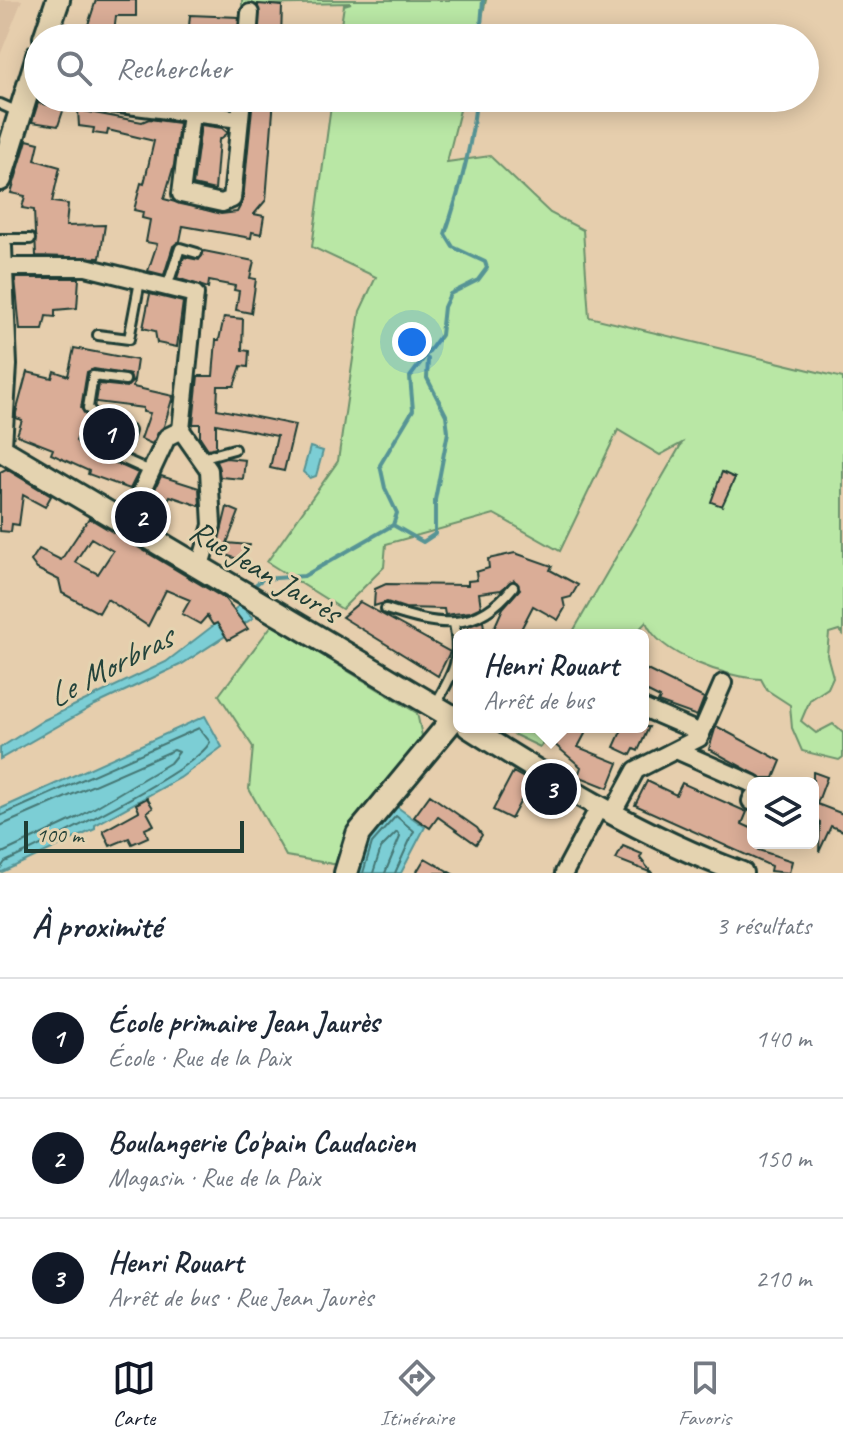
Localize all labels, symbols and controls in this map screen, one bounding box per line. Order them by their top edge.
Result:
search box [24,24,819,112]
icon: search [52,46,96,90]
text: Rechercher [116,49,231,87]
your location [392,322,432,362]
pin: 1 [83,404,135,464]
pin: 2 [115,487,167,547]
street label: Rue Jean Jaurès [182,510,352,634]
water label: Le Morbras [40,613,185,717]
popup [453,629,649,733]
text: Henri Rouart [484,646,618,684]
text: Arrêt de bus [484,684,593,717]
pin: 3 [525,759,577,819]
map controls [747,777,819,849]
button: layers [747,777,819,849]
scale bar [24,817,244,853]
text: 100 m [36,821,83,849]
text: À proximité [32,904,161,947]
text: 3 résultats [716,909,811,942]
text: École primaire Jean Jaurès [108,1003,379,1041]
text: 1 [52,1022,64,1055]
text: 140 m [755,1022,811,1055]
text: École · Rue de la Paix [108,1041,290,1074]
text: Boulangerie Co'pain Caudacien [108,1123,415,1161]
text: 2 [52,1142,64,1175]
text: 150 m [755,1142,811,1175]
text: Magasin · Rue de la Paix [108,1161,320,1194]
text: Henri Rouart [108,1243,243,1281]
text: 3 [52,1262,64,1295]
text: 210 m [755,1262,811,1295]
text: Arrêt de bus · Rue Jean Jaurès [108,1281,373,1314]
tab: Carte [112,1356,156,1432]
tab: Itinéraire [380,1356,454,1432]
tab: Favoris [678,1356,731,1432]

